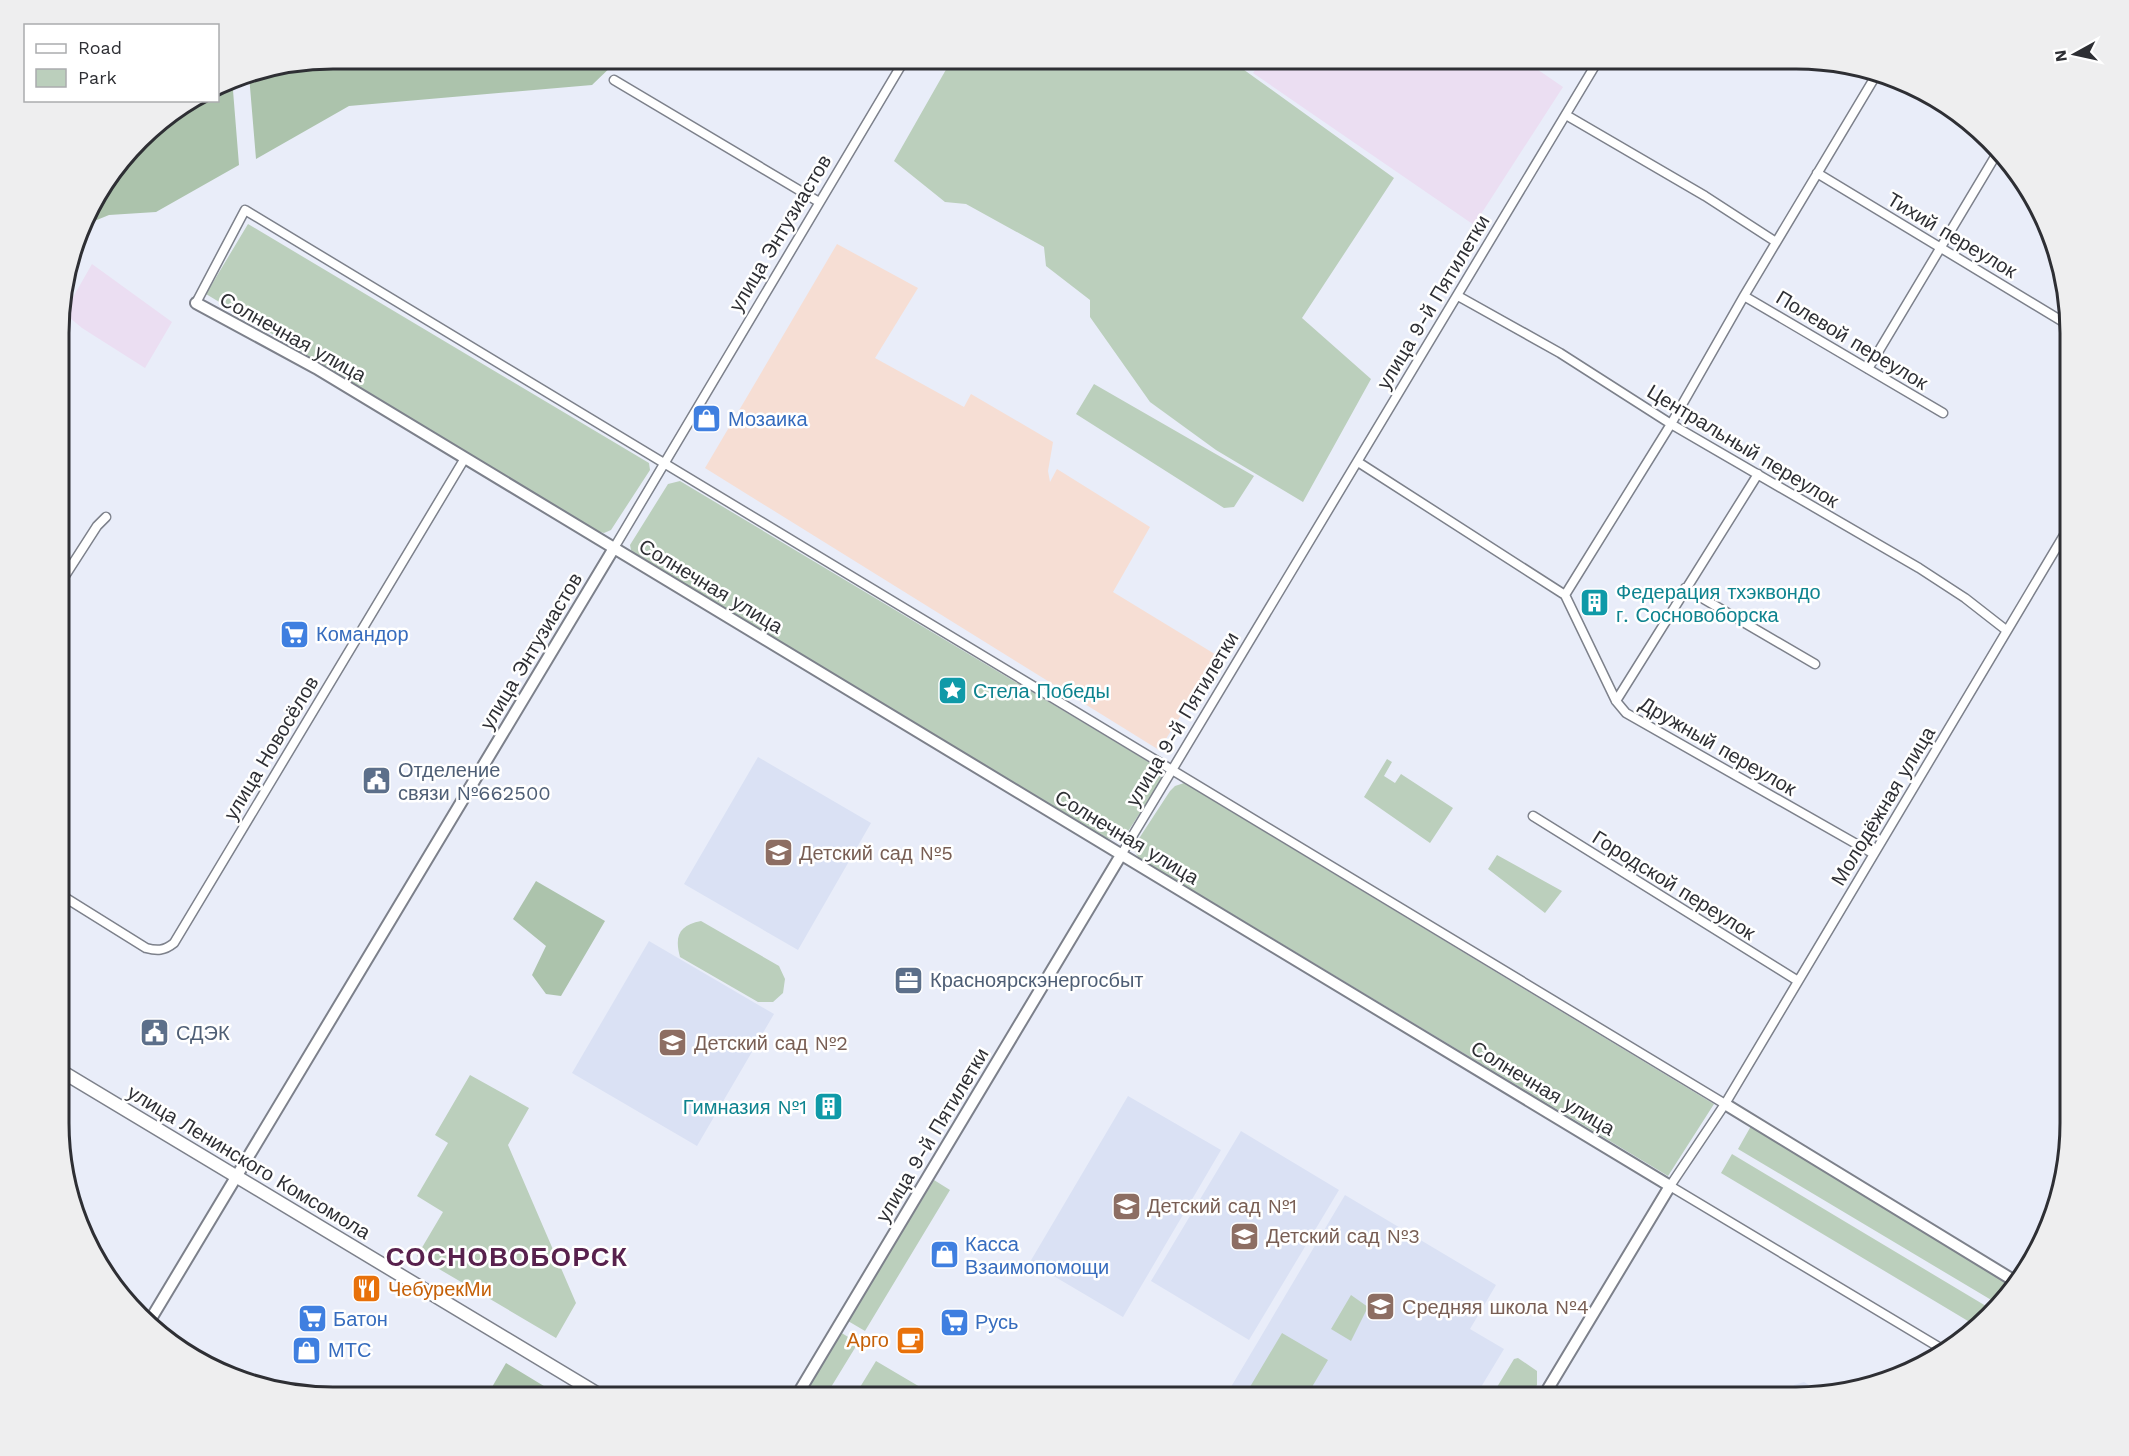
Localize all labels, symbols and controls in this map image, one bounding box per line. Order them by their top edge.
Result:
legend [24,24,219,102]
north arrow [2045,24,2105,84]
text: Road [78,37,122,58]
text: N [2050,49,2071,63]
text: Park [78,67,117,88]
street label: улица Энтузиастов [724,150,836,316]
street label: Тихий переулок [1883,187,2021,283]
street label: улица 9-й Пятилетки [1371,210,1495,394]
street label: Полевой переулок [1772,285,1932,395]
street label: Солнечная улица [216,287,371,388]
street label: Центральный переулок [1643,379,1843,513]
shop icon: Мозаика [691,403,723,435]
place label: Мозаика [728,407,808,431]
street label: Солнечная улица [635,534,788,639]
street label: улица Энтузиастов [475,568,587,734]
place label: Федерация тхэквондо г. Сосновоборска [1616,580,1821,627]
building icon: Федерация тхэквондо г. Сосновоборска [1579,587,1611,619]
supermarket icon: Командор [279,618,311,650]
place label: Командор [316,622,409,646]
street label: улица 9-й Пятилетки [1120,627,1244,811]
street label: улица Новосёлов [219,672,323,824]
place icon: Стела Победы [936,675,968,707]
place label: Стела Победы [973,679,1110,703]
street label: Дружный переулок [1635,691,1801,801]
street label: Молодёжная улица [1826,721,1940,890]
place label: Отделение связи №662500 [398,758,551,805]
public building icon: Отделение связи №662500 [361,765,393,797]
street label: Солнечная улица [1051,785,1204,890]
street label: Городской переулок [1588,825,1760,945]
school or university icon: Детский сад №5 [762,837,794,869]
place label: Детский сад №5 [799,841,953,865]
office icon: Красноярскэнергосбыт [893,964,925,996]
place label: Красноярскэнергосбыт [930,968,1143,992]
public building icon: СДЭК [139,1017,171,1049]
place label: СДЭК [176,1021,230,1045]
school or university icon: Детский сад №2 [657,1027,689,1059]
place label: Детский сад №2 [694,1031,848,1055]
street label: Солнечная улица [1467,1036,1620,1141]
street label: улица 9-й Пятилетки [870,1043,994,1227]
street label: улица Ленинского Комсомола [123,1080,376,1245]
building icon: Гимназия №1 [812,1091,844,1123]
place label: Гимназия №1 [683,1095,807,1119]
school or university icon: Детский сад №1 [1110,1190,1142,1222]
place label: Детский сад №1 [1147,1194,1297,1218]
school or university icon: Детский сад №3 [1229,1220,1261,1252]
place label: Детский сад №3 [1266,1224,1420,1248]
place label: Касса Взаимопомощи [965,1232,1109,1279]
shop icon: Касса Взаимопомощи [928,1239,960,1271]
district label: СОСНОВОБОРСК [386,1242,628,1272]
restaurant icon: ЧебурекМи [351,1273,383,1305]
place label: ЧебурекМи [388,1277,492,1301]
school or university icon: Средняя школа №4 [1365,1291,1397,1323]
place label: Средняя школа №4 [1402,1295,1589,1319]
supermarket icon: Батон [296,1303,328,1335]
supermarket icon: Русь [938,1306,970,1338]
place label: Батон [333,1307,388,1331]
place label: Русь [975,1310,1019,1334]
cafe icon: Арго [894,1324,926,1356]
place label: Арго [847,1328,889,1352]
shop icon: МТС [291,1334,323,1366]
place label: МТС [328,1338,371,1362]

